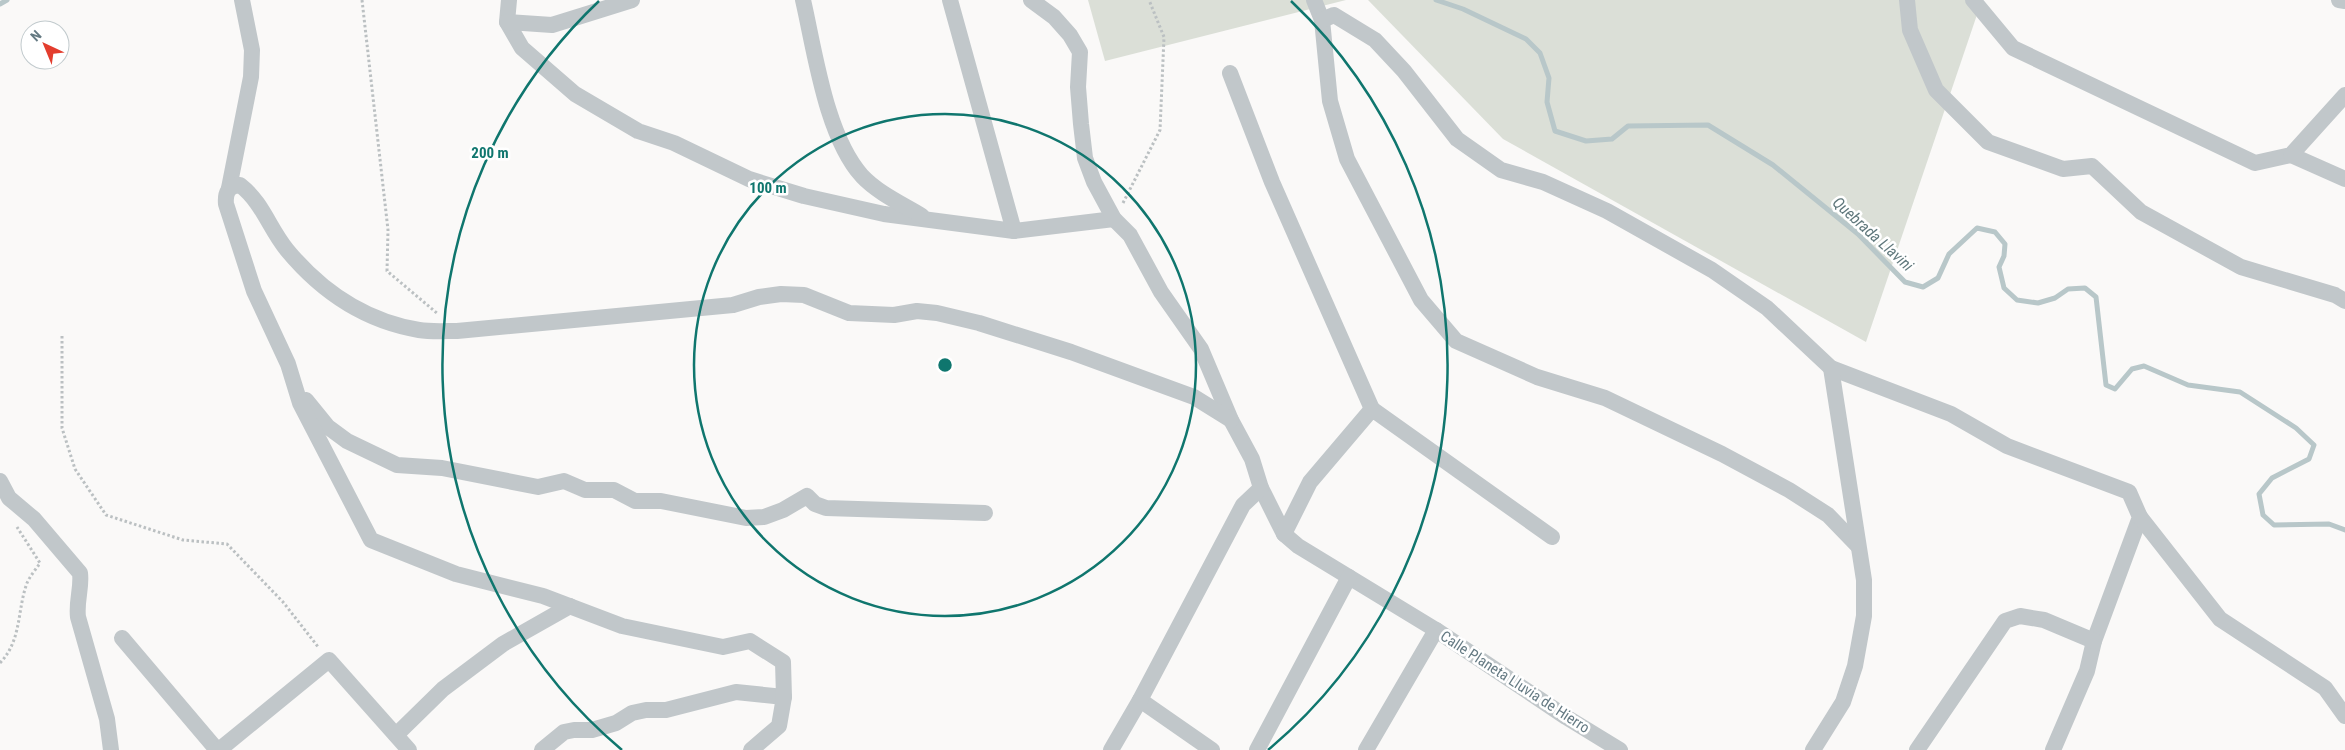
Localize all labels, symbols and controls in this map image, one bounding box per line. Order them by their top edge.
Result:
north arrow [20,20,70,70]
text: N [27,27,45,44]
text: 200 m [471,144,509,162]
text: 100 m [749,179,787,197]
water label: Quebrada Llavini [1829,193,1918,275]
centre of rings [936,356,954,374]
street label: Calle Planeta Lluvia de Hierro [1437,627,1593,737]

